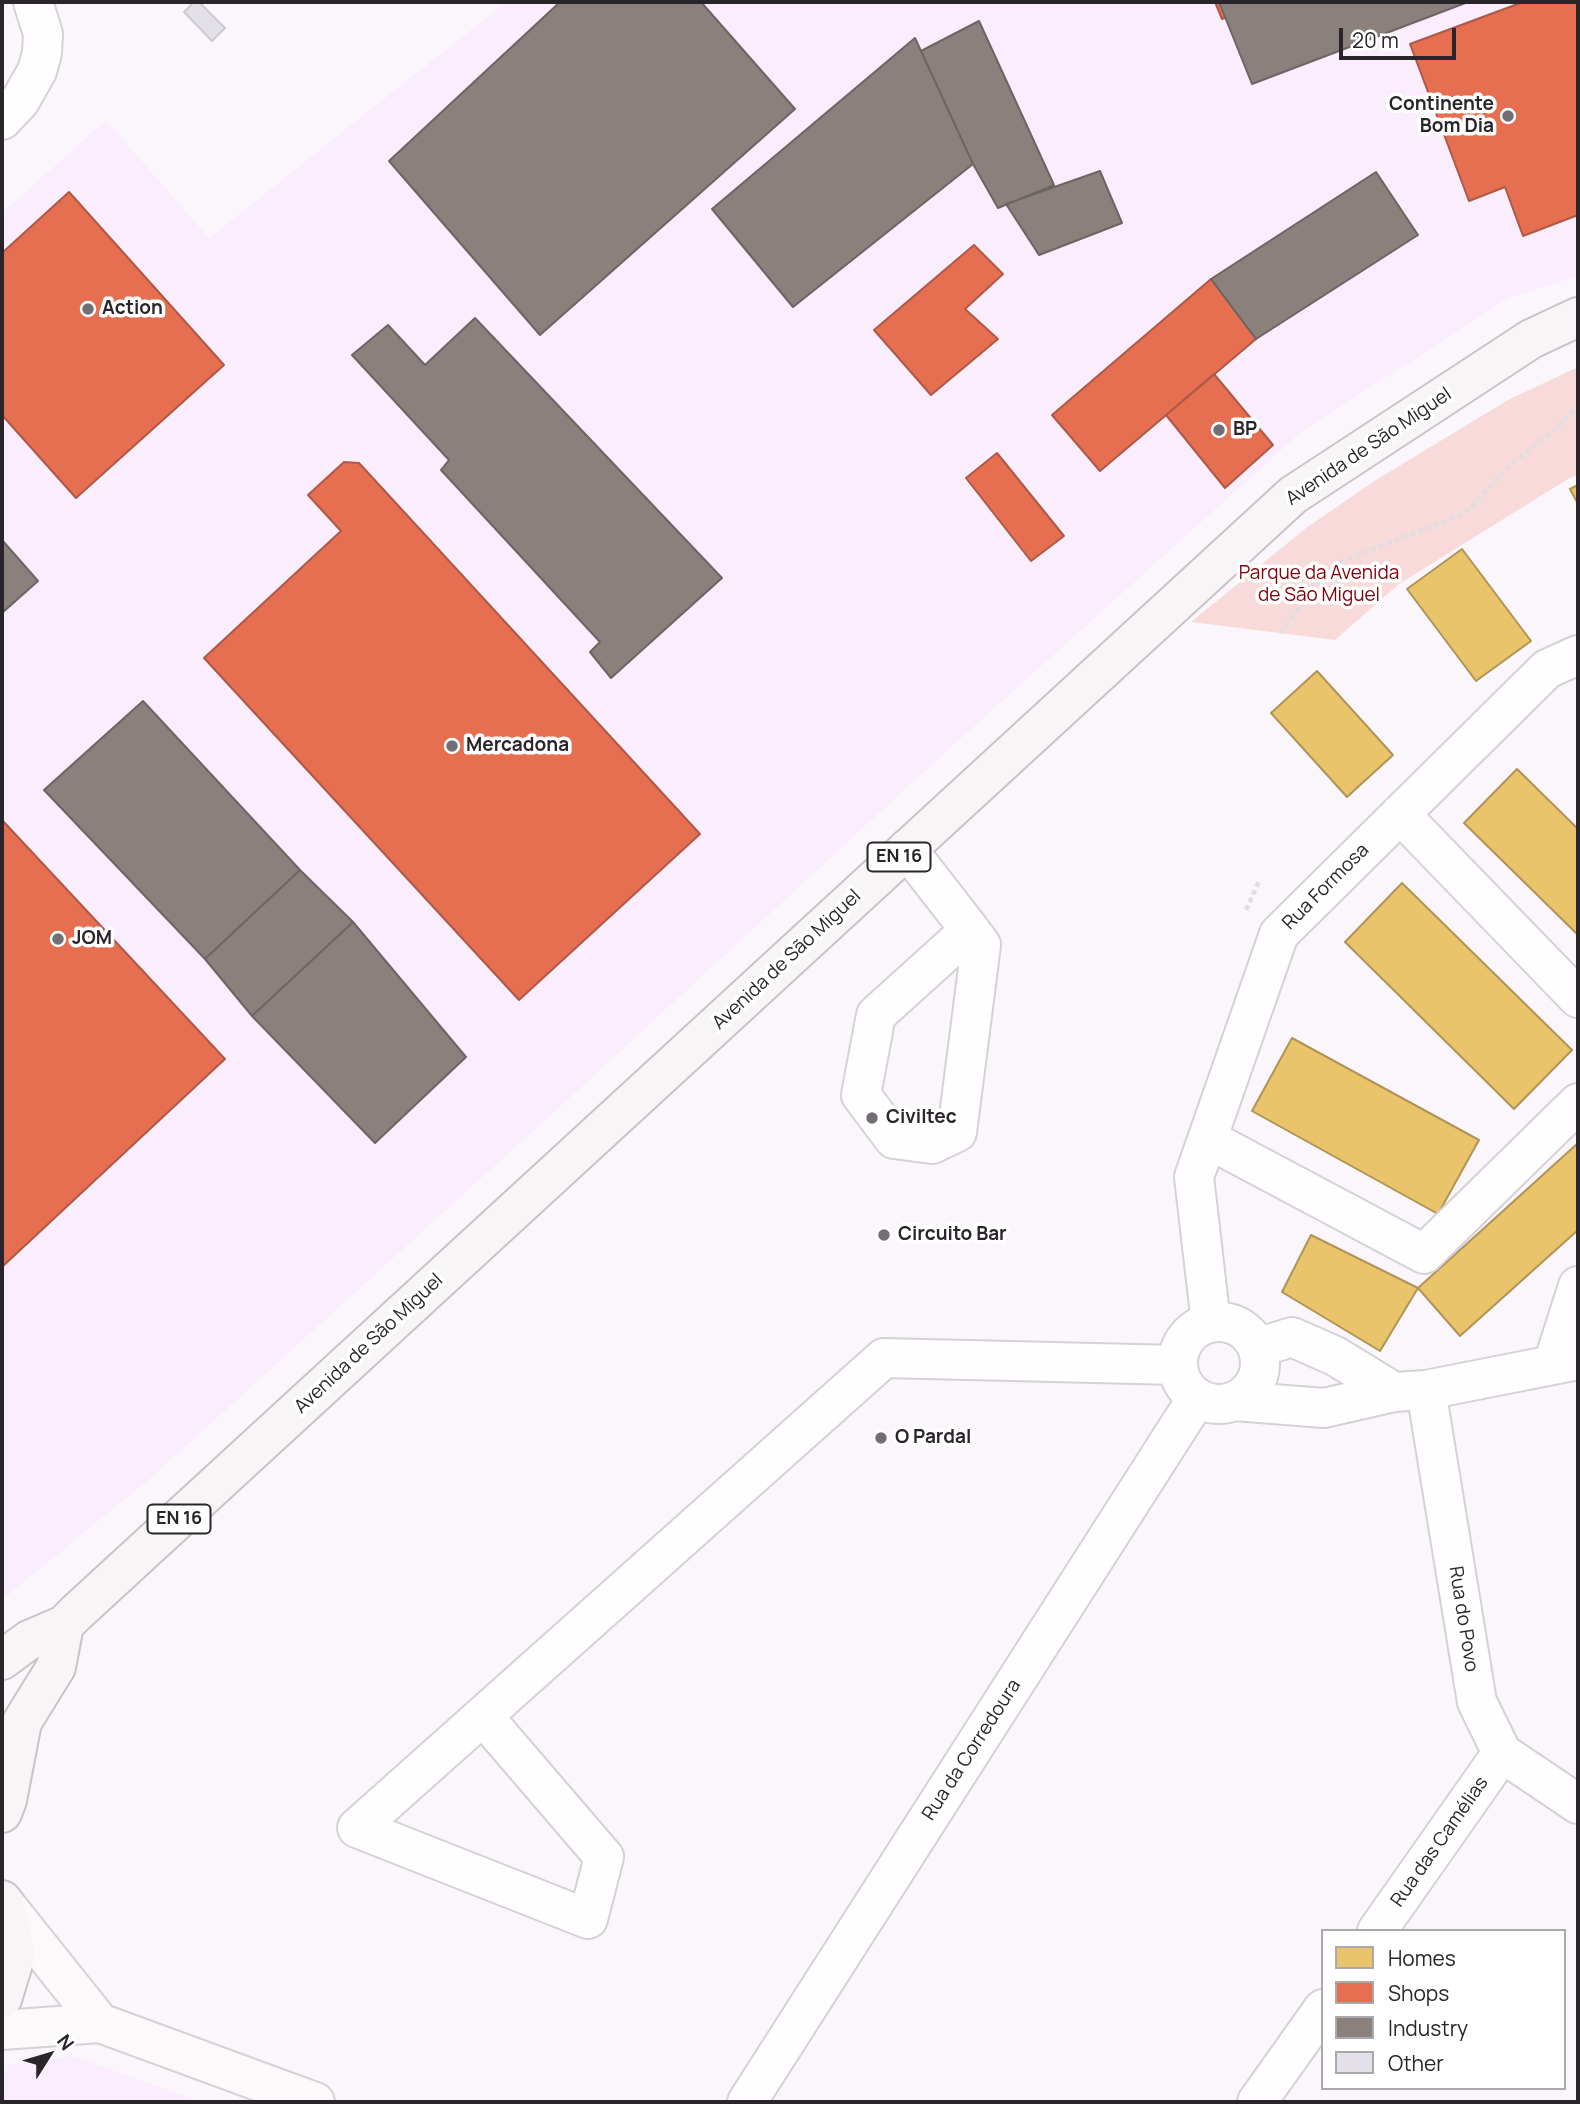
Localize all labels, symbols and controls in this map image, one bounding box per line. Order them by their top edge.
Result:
scale bar [1342,14,1459,58]
text: 20 m [1352,26,1399,54]
place label: Continente Bom Dia [1389,94,1494,138]
marker: Continente Bom Dia [1500,108,1516,124]
place label: Action [102,298,163,320]
marker: Action [80,301,96,317]
street label: Avenida de São Miguel [1282,383,1456,511]
place label: BP [1233,419,1257,441]
marker: BP [1211,422,1227,438]
park label: Parque da Avenida de São Miguel [1239,563,1399,607]
place label: Mercadona [466,735,569,757]
marker: Mercadona [444,738,460,754]
street label: Rua Formosa [1278,839,1374,935]
road number: EN 16 [867,842,930,872]
street label: Avenida de São Miguel [708,885,866,1035]
place label: JOM [72,928,112,950]
marker: JOM [50,931,66,947]
place label: Civiltec [886,1107,957,1129]
marker: Civiltec [864,1110,880,1126]
place label: Circuito Bar [898,1224,1007,1246]
marker: Circuito Bar [876,1227,892,1243]
street label: Avenida de São Miguel [290,1269,448,1419]
place label: O Pardal [895,1427,971,1449]
marker: O Pardal [873,1430,889,1446]
road number: EN 16 [148,1504,210,1534]
street label: Rua do Povo [1443,1565,1483,1673]
street label: Rua da Corredoura [918,1675,1026,1825]
street label: Rua das Camélias [1387,1772,1493,1912]
legend [1321,1929,1566,2090]
text: Homes [1388,1944,1456,1972]
text: Shops [1388,1979,1449,2007]
text: Industry [1388,2014,1468,2042]
north arrow [14,2020,84,2090]
text: N [51,2029,80,2056]
text: Other [1388,2049,1444,2077]

